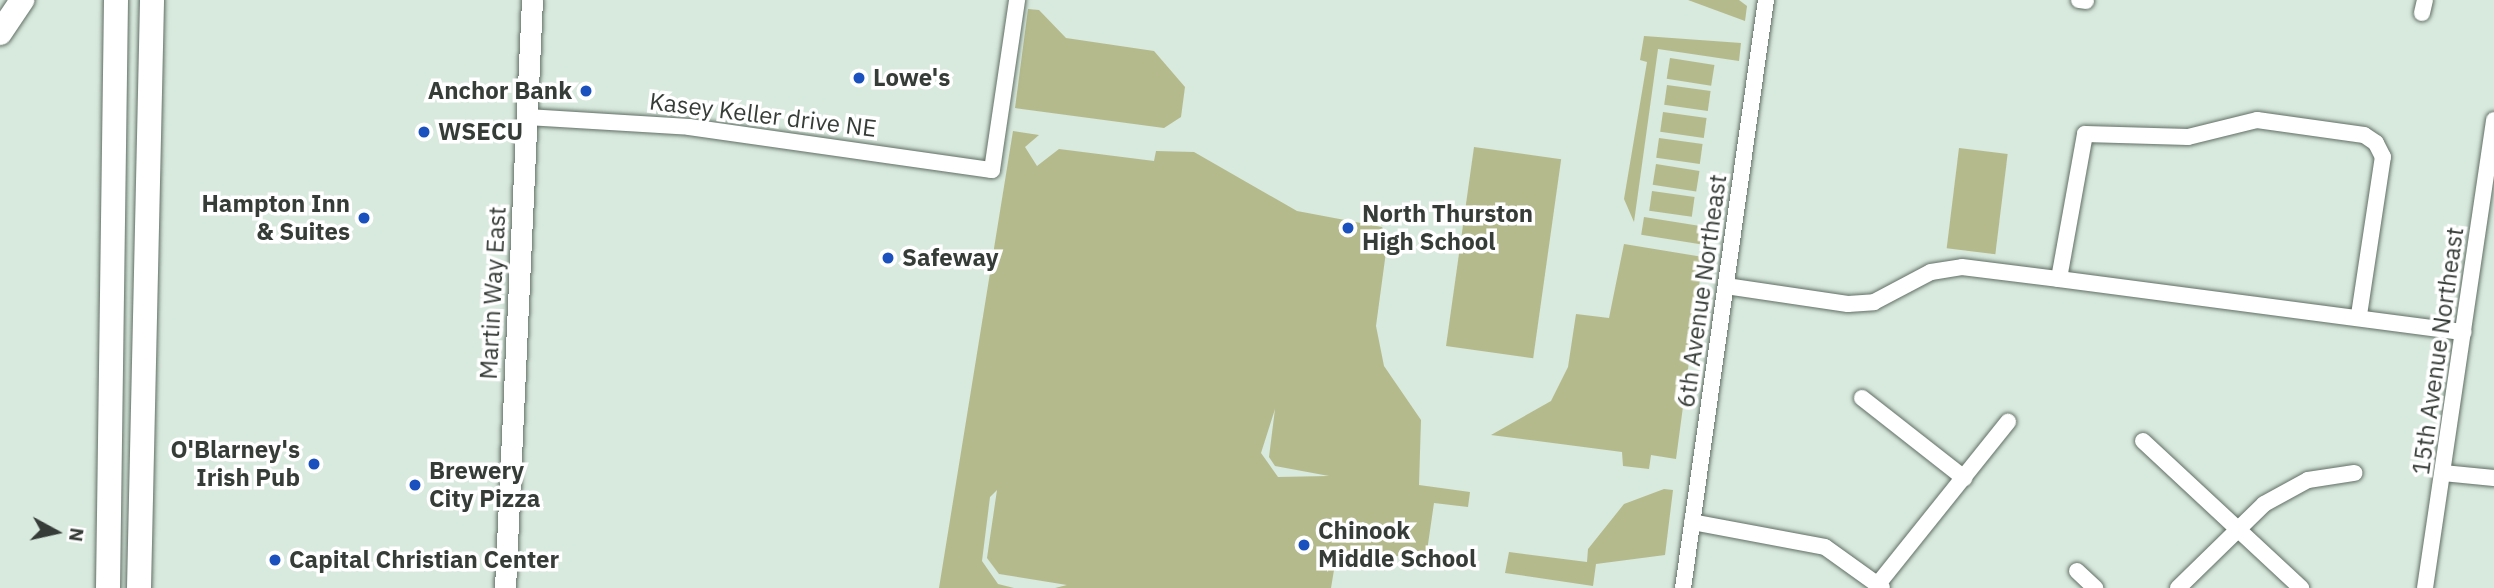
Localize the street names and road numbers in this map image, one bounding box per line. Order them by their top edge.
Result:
street label: Kasey Keller drive NE [648,87,878,143]
street label: 6th Avenue Northeast [1671,173,1733,409]
street label: Martin Way East [474,206,512,380]
street label: 15th Avenue Northeast [2406,225,2470,477]

